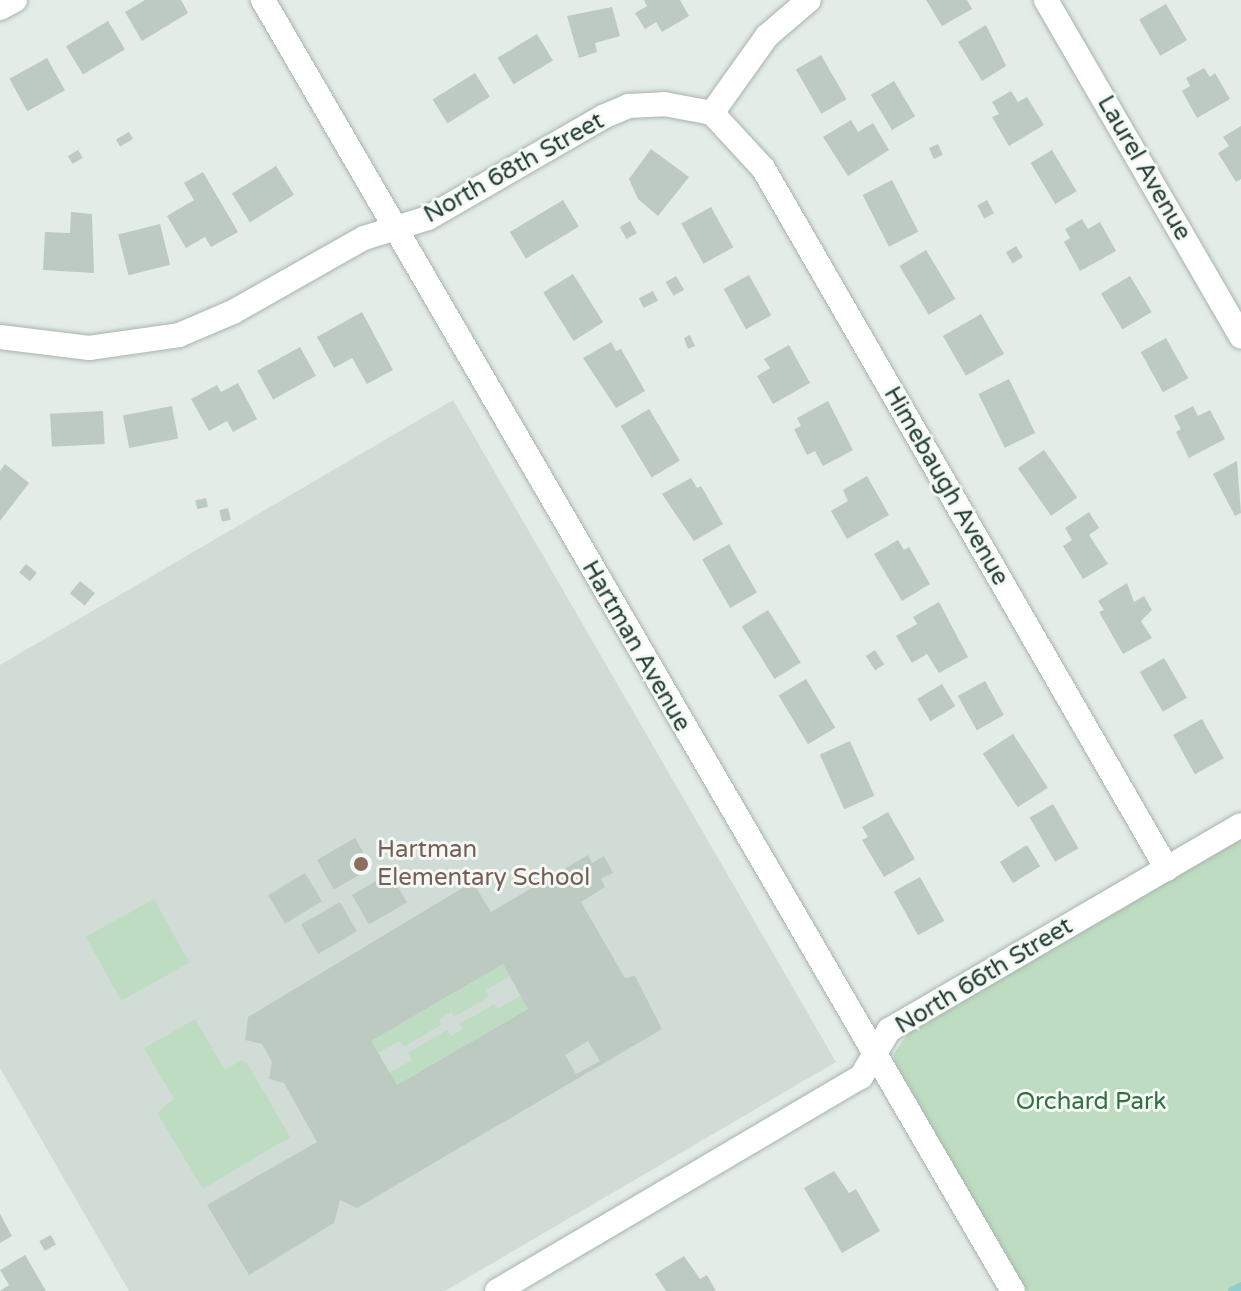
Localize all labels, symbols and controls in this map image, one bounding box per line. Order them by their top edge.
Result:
street label: Laurel Avenue [1091,90,1197,246]
street label: North 68th Street [419,107,609,229]
street label: Himebaugh Avenue [877,382,1015,590]
street label: Hartman Avenue [575,556,697,736]
place label: Hartman Elementary School [377,836,590,892]
marker: Hartman Elementary School [352,855,370,873]
street label: North 66th Street [890,912,1078,1040]
park label: Orchard Park [1016,1088,1166,1116]

